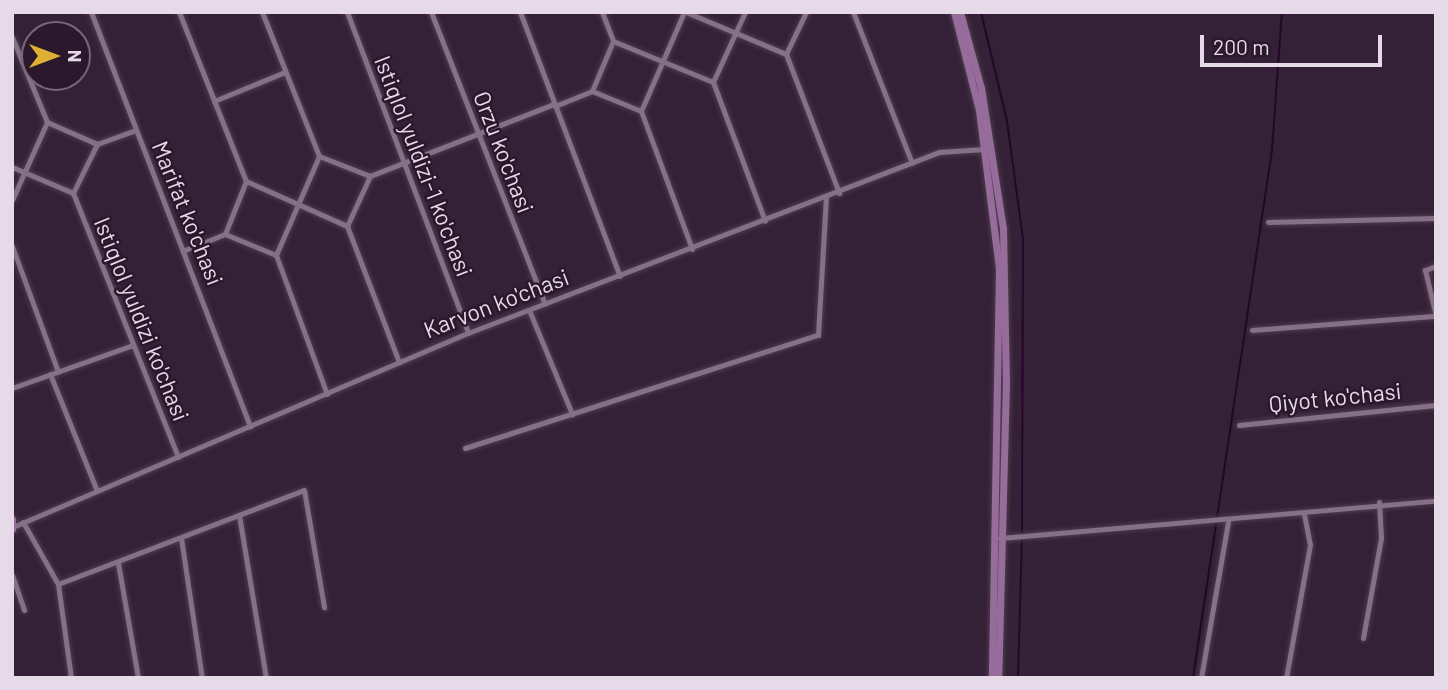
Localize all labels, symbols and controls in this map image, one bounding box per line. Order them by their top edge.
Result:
north arrow [21,21,91,91]
scale bar [1203,21,1385,65]
text: 200 m [1213,34,1270,59]
text: N [64,50,87,62]
street label: Istiqlol yuldizi-1 ko'chasi [369,52,479,280]
street label: Orzu ko'chasi [468,87,540,217]
street label: Marifat ko'chasi [147,137,229,289]
street label: Istiqlol yuldizi ko'chasi [89,213,195,425]
street label: Karvon ko'chasi [420,263,572,343]
street label: Qiyot ko'chasi [1267,376,1403,418]

